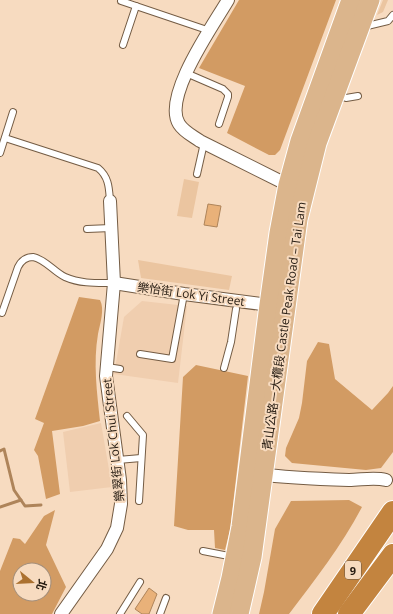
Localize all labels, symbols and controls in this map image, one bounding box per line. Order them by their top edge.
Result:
street label: 青山公路－大欖段 Castle Peak Road – Tai Lam [258,201,310,451]
street label: 樂怡街 Lok Yi Street [136,278,246,310]
street label: 樂翠街 Lok Chui Street [98,377,128,503]
road number: 9 [345,561,361,579]
north arrow [12,562,52,602]
text: 北 [33,578,51,593]

